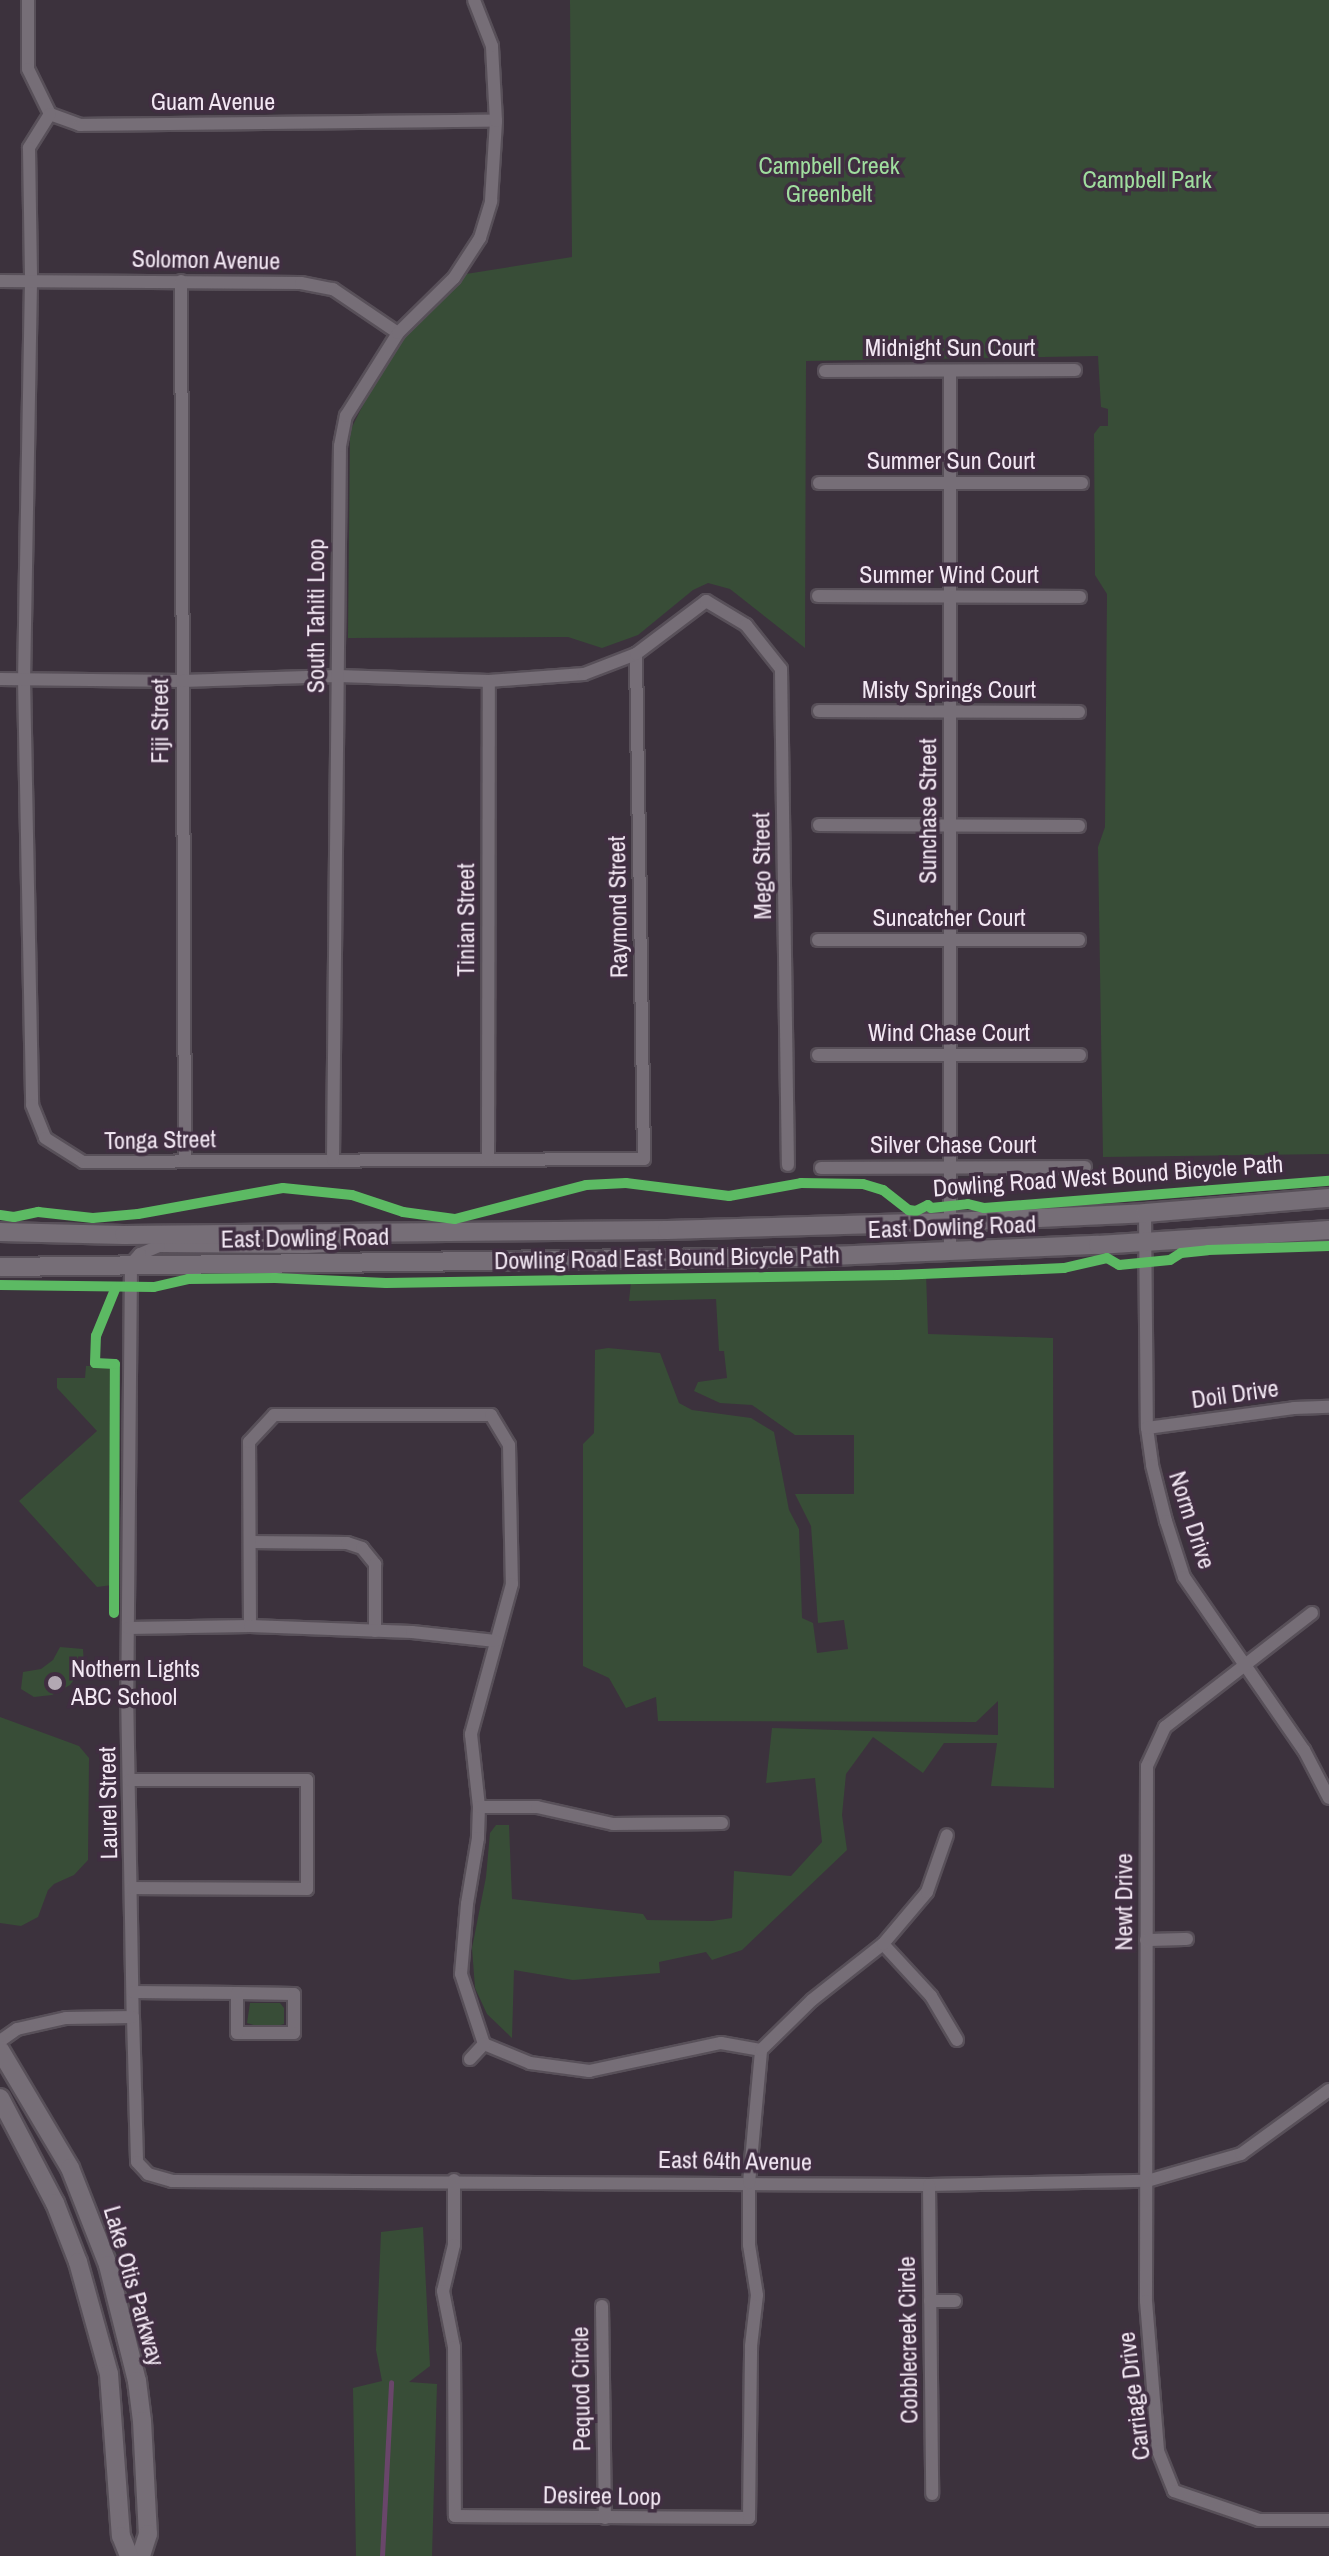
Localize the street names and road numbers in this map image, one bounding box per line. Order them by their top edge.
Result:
street label: Guam Avenue [150,88,276,116]
street label: Solomon Avenue [131,244,281,276]
street label: Midnight Sun Court [865,334,1035,362]
street label: Summer Sun Court [867,447,1035,475]
street label: South Tahiti Loop [302,539,330,693]
street label: Summer Wind Court [859,561,1039,589]
street label: Misty Springs Court [862,676,1036,704]
street label: Fiji Street [146,678,174,764]
street label: Sunchase Street [914,738,942,884]
street label: Mego Street [747,812,777,920]
street label: Raymond Street [602,836,634,978]
street label: Tinian Street [452,863,480,977]
street label: Suncatcher Court [872,904,1026,932]
street label: Wind Chase Court [868,1019,1030,1047]
street label: Tonga Street [104,1125,216,1155]
street label: Silver Chase Court [870,1131,1036,1159]
street label: Dowling Road West Bound Bicycle Path [932,1149,1284,1203]
street label: East Dowling Road [867,1210,1037,1244]
street label: East Dowling Road [221,1222,389,1254]
street label: Dowling Road East Bound Bicycle Path [494,1241,840,1275]
street label: Doil Drive [1190,1374,1280,1414]
street label: Norm Drive [1163,1468,1221,1572]
street label: Laurel Street [93,1746,123,1860]
street label: Newt Drive [1110,1853,1138,1951]
street label: East 64th Avenue [657,2145,813,2177]
street label: Lake Otis Parkway [97,2203,171,2369]
street label: Cobblecreek Circle [892,2256,924,2424]
street label: Pequod Circle [566,2326,596,2452]
street label: Carriage Drive [1112,2330,1156,2462]
street label: Desiree Loop [543,2481,661,2511]

